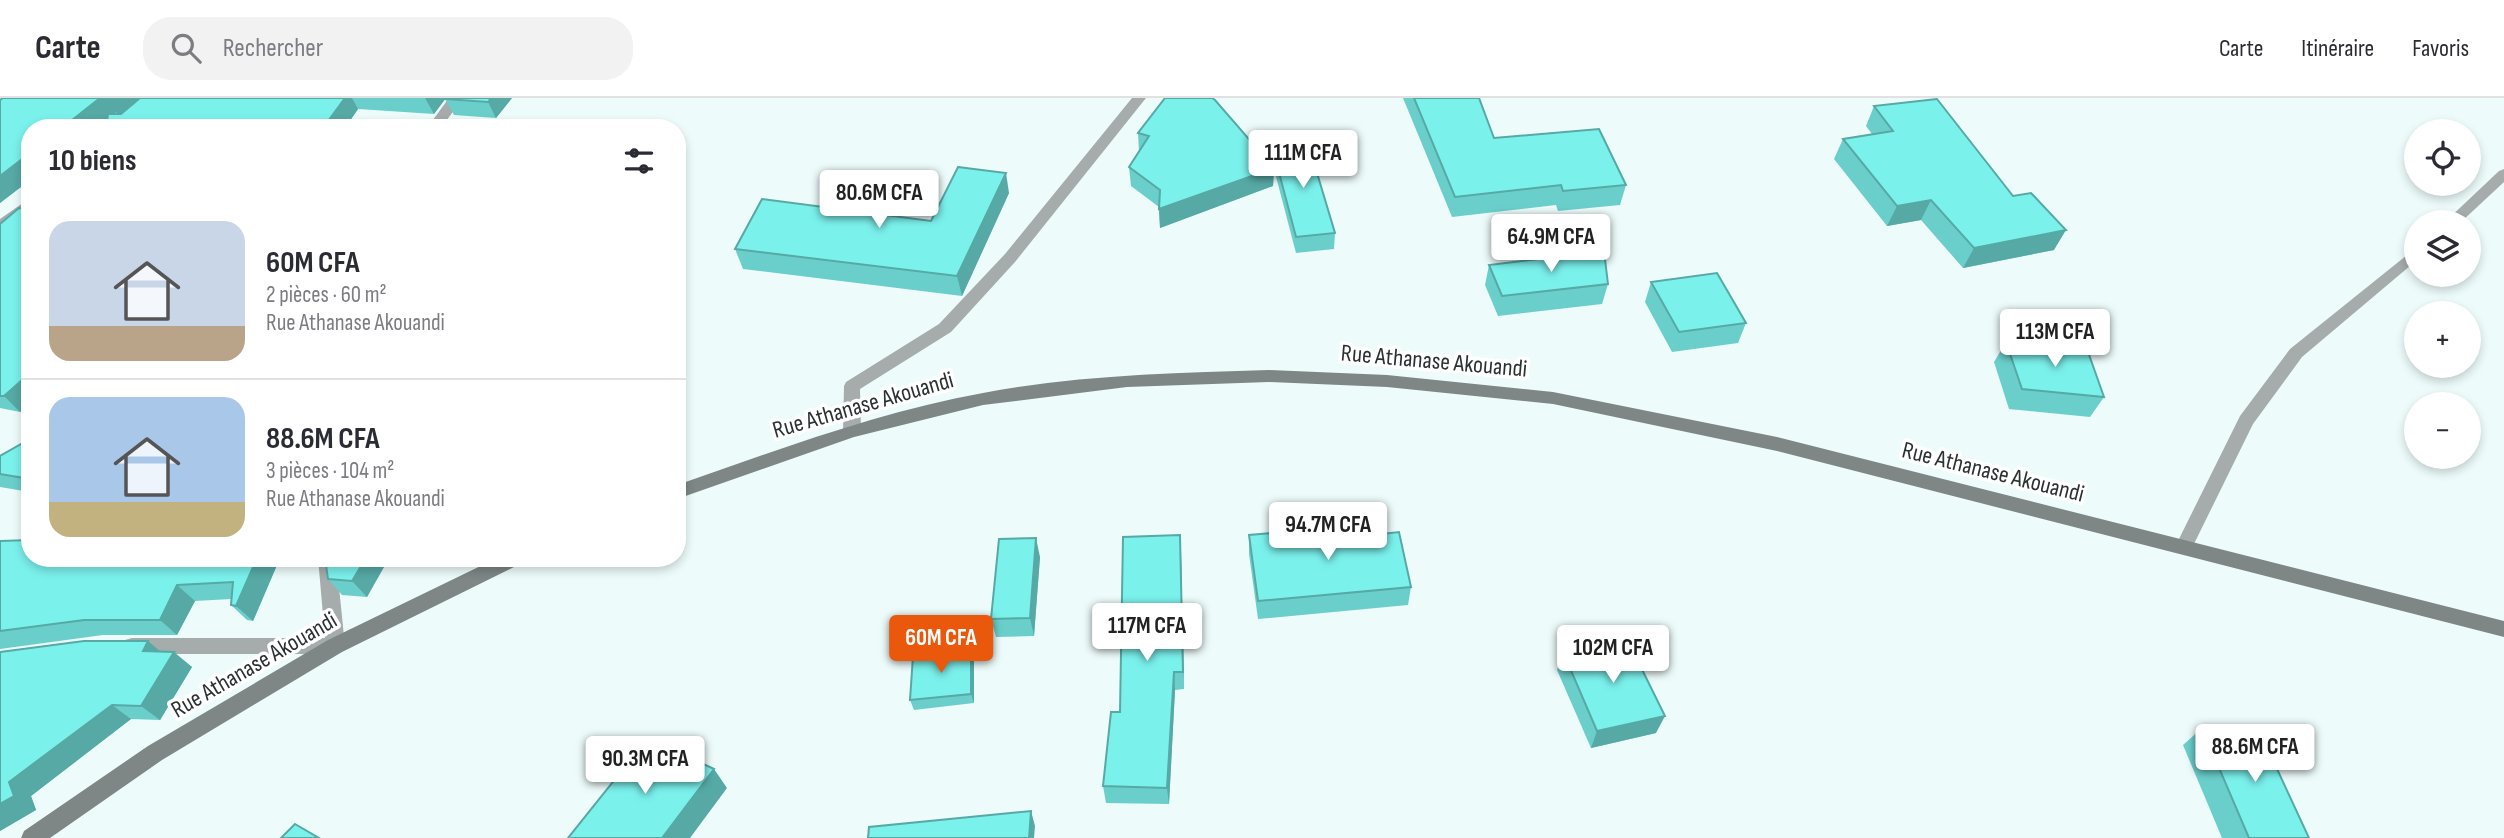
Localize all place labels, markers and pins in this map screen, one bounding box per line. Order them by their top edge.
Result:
pin: 111M CFA [1231,130,1375,190]
pin: 80.6M CFA [799,170,959,230]
pin: 64.9M CFA [1471,214,1631,274]
pin: 113M CFA [1983,310,2127,369]
pin: 94.7M CFA [1248,503,1408,562]
pin: 117M CFA [1075,603,1219,663]
pin: 60M CFA [876,616,1006,675]
pin: 102M CFA [1541,626,1685,685]
pin: 88.6M CFA [2175,724,2335,784]
pin: 90.3M CFA [565,736,725,796]

